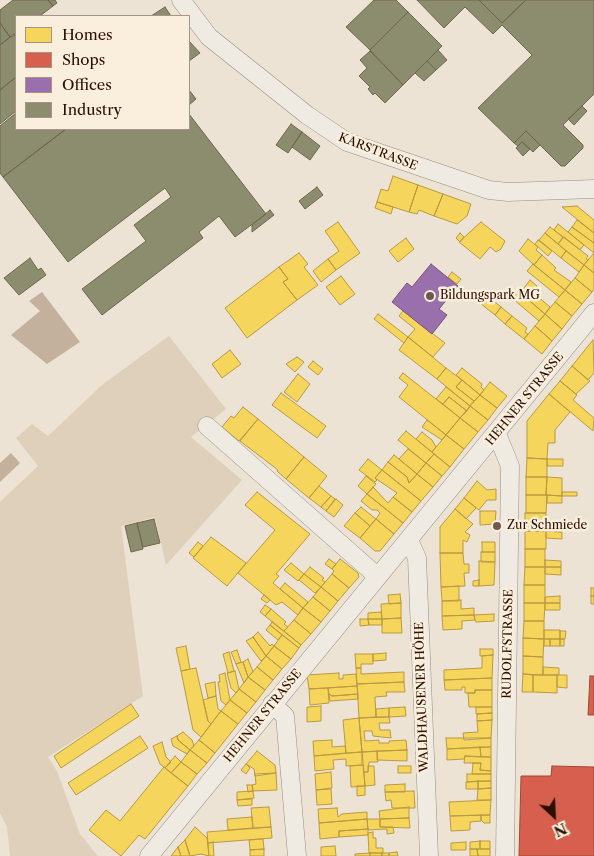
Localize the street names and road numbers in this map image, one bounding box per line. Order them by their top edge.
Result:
street label: KARSTRASSE [336,130,420,174]
street label: HEHNER STRASSE [483,350,567,448]
street label: RUDOLFSTRASSE [500,589,516,699]
street label: WALDHAUSENER HÖHE [412,621,432,773]
street label: HEHNER STRASSE [221,667,305,765]

